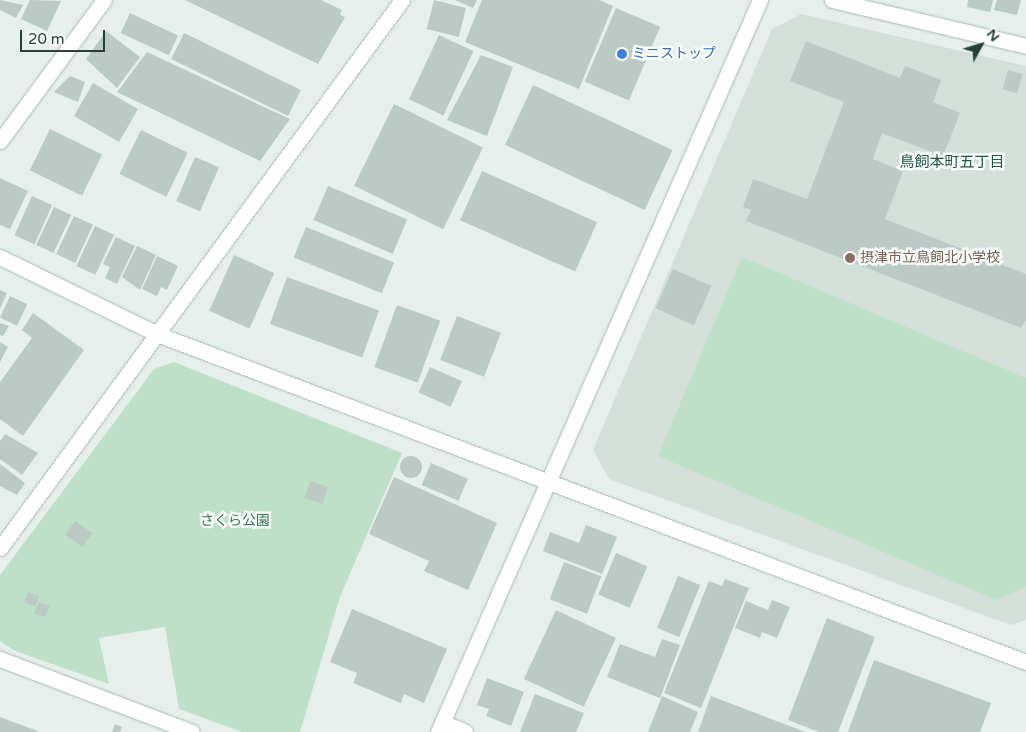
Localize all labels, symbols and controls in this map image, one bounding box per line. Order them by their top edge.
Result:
scale bar [22,20,108,52]
north arrow [956,20,1006,70]
text: N [983,26,1003,45]
text: 20 m [28,30,65,48]
place label: ミニストップ [632,46,716,62]
marker: ミニストップ [616,48,628,60]
district label: 鳥飼本町五丁目 [900,154,1004,172]
place label: 摂津市立鳥飼北小学校 [860,250,1000,266]
marker: 摂津市立鳥飼北小学校 [844,252,856,264]
park label: さくら公園 [200,513,270,529]

